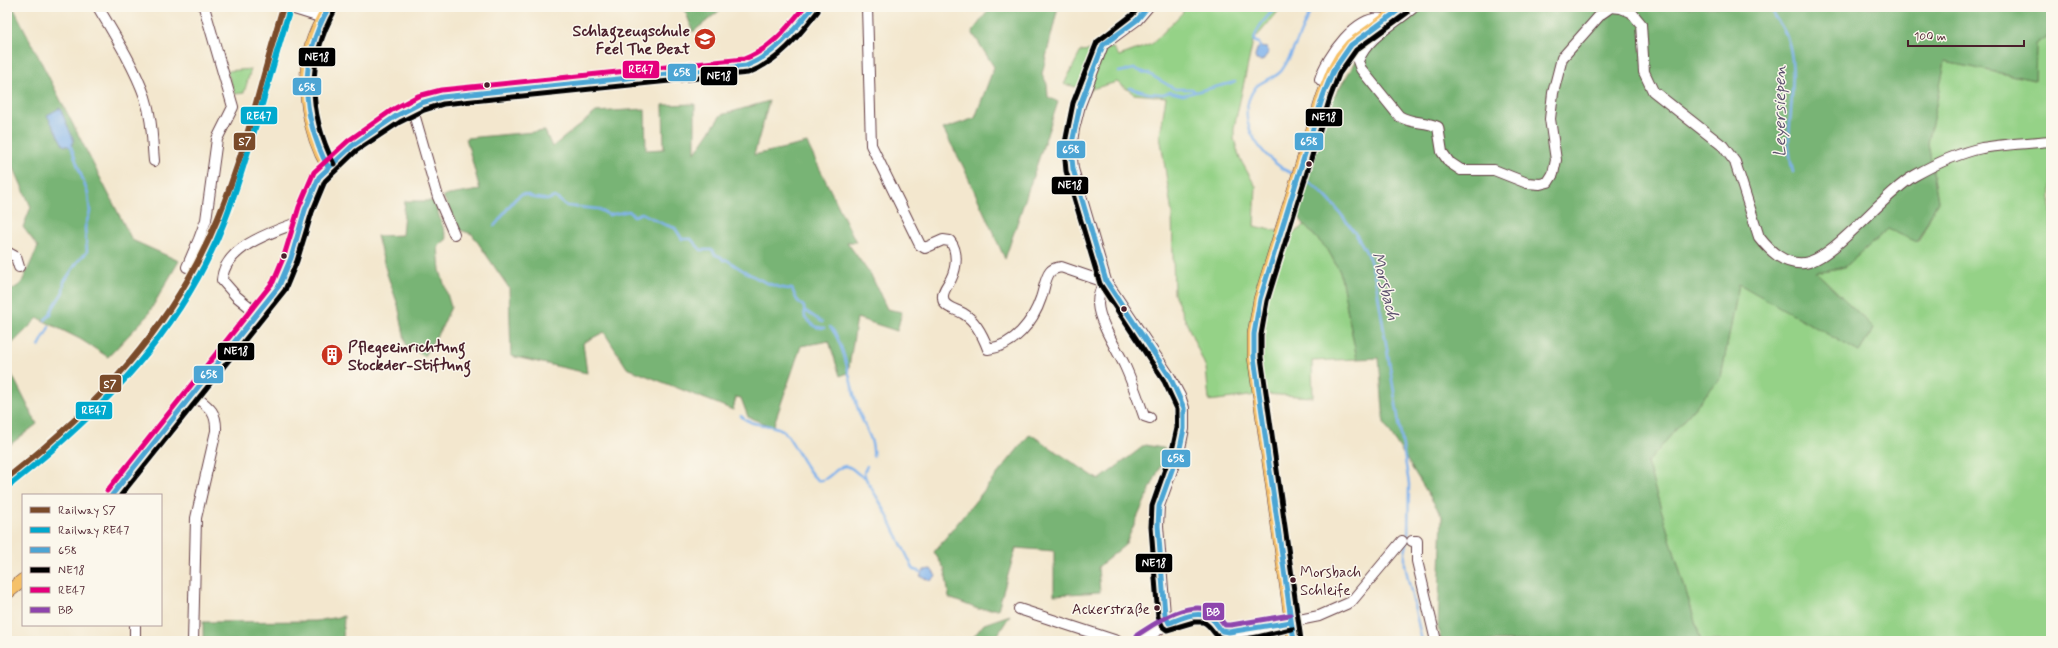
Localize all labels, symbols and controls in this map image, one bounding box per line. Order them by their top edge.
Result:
place label: Schlagzeugschule Feel The Beat [573,21,690,60]
scale bar [1908,22,2024,48]
school or university icon: Schlagzeugschule Feel The Beat [692,26,718,52]
text: 100 m [1914,29,1946,45]
line badge: NE18 [298,47,336,67]
text: NE18 [305,51,329,65]
line badge: RE47 [622,60,660,79]
text: RE47 [629,63,654,77]
line badge: 658 [667,63,697,82]
water label: Leyersiepen [1769,64,1791,157]
text: 658 [673,66,691,80]
line badge: NE18 [700,66,738,86]
text: NE18 [707,70,731,84]
line badge: 658 [292,77,322,96]
unlabelled marker [482,80,492,90]
text: 658 [298,81,316,95]
line badge: RE47 [240,106,278,125]
line badge: NE18 [1305,108,1343,127]
text: RE47 [247,110,272,124]
text: NE18 [1312,111,1336,125]
line badge: S7 [233,132,256,151]
line badge: 658 [1294,132,1324,151]
text: S7 [239,135,252,149]
text: 658 [1300,135,1318,149]
line badge: 658 [1056,140,1086,159]
text: 658 [1062,143,1080,157]
unlabelled marker [1304,159,1314,169]
line badge: NE18 [1051,176,1089,195]
text: NE18 [1058,179,1082,193]
water label: Morsbach [1366,250,1404,323]
unlabelled marker [279,251,289,261]
unlabelled marker [1119,304,1129,314]
place label: Pflegeeinrichtung Stockder-Stiftung [348,337,471,378]
line badge: NE18 [217,342,255,361]
building icon: Pflegeeinrichtung Stockder-Stiftung [319,342,345,368]
text: NE18 [224,345,248,359]
line badge: 658 [193,365,224,384]
text: 658 [200,368,218,382]
line badge: S7 [99,374,122,393]
text: S7 [104,378,117,392]
line badge: RE47 [75,401,113,420]
text: RE47 [82,404,107,418]
line badge: 658 [1161,449,1191,468]
text: 658 [1167,452,1185,466]
legend [22,494,162,626]
text: Railway S7 [58,503,116,519]
text: Railway RE47 [58,523,129,539]
text: 658 [58,543,77,559]
line badge: NE18 [1135,553,1173,573]
text: NE18 [1142,557,1166,571]
text: NE18 [58,563,85,579]
place label: Morsbach Schleife [1300,563,1361,601]
marker: Morsbach Schleife [1288,575,1298,585]
text: RE47 [58,583,85,599]
place label: Ackerstraße [1072,600,1150,620]
line badge: BB [1202,602,1225,621]
text: BB [58,603,74,619]
marker: Ackerstraße [1152,603,1162,613]
text: BB [1206,606,1220,620]

